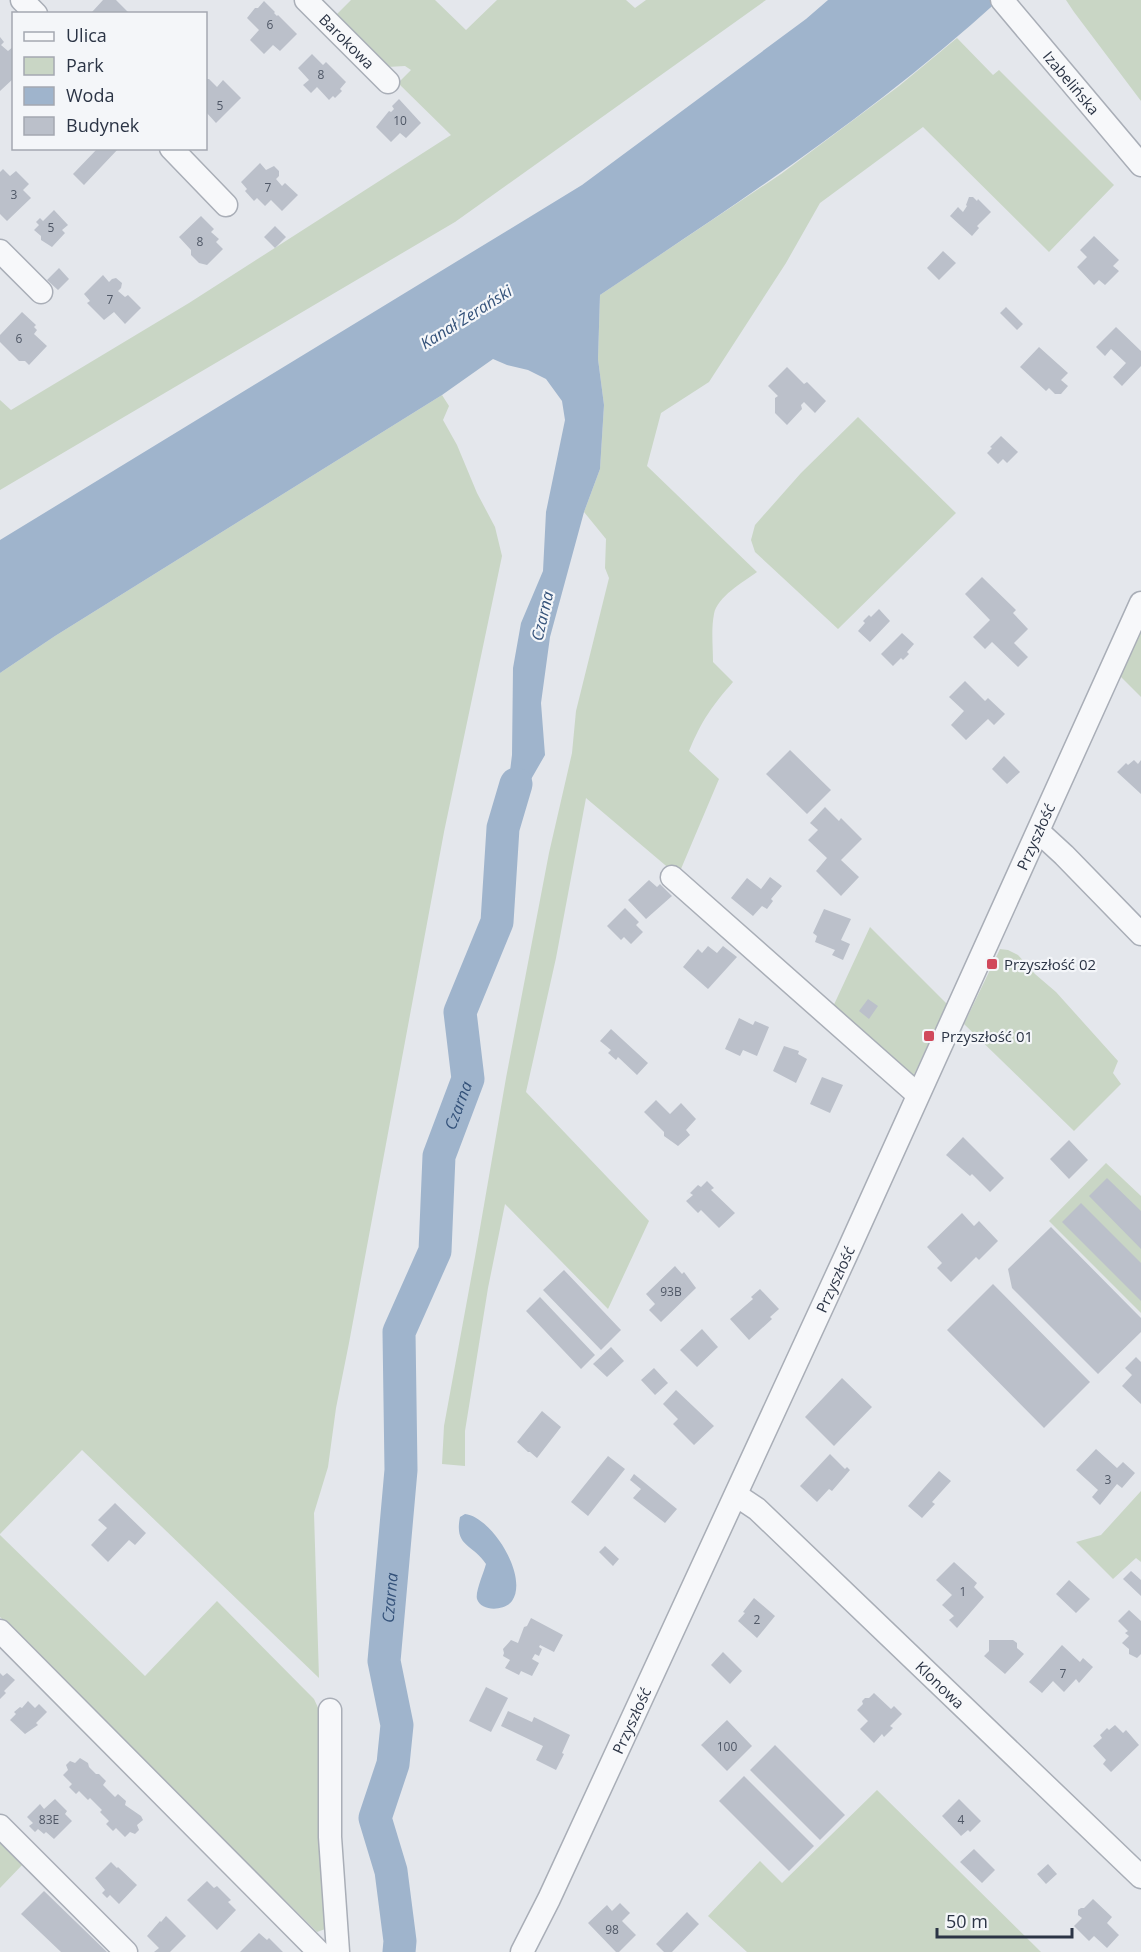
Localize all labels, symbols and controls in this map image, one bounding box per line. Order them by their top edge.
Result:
street label: Barokowa [315,9,379,73]
legend [12,12,207,150]
house number: 6 [267,16,274,33]
text: Ulica [66,23,107,47]
street label: Izabelińska [1039,47,1104,119]
text: Park [66,53,104,77]
house number: 8 [318,66,325,83]
text: Woda [66,83,114,107]
house number: 5 [217,97,224,114]
house number: 10 [393,112,407,129]
text: Budynek [66,113,140,137]
house number: 7 [265,179,272,196]
house number: 3 [11,186,18,203]
house number: 5 [48,219,55,236]
house number: 8 [197,233,204,250]
water label: Kanał Żerański [416,280,517,354]
house number: 7 [107,291,114,308]
house number: 6 [16,330,23,347]
water label: Czarna [526,589,558,643]
street label: Przyszłość [1012,800,1059,873]
place label: Przyszłość 02 [1004,954,1096,974]
marker: Przyszłość 02 [985,957,999,971]
place label: Przyszłość 01 [941,1026,1033,1046]
marker: Przyszłość 01 [922,1029,936,1043]
water label: Czarna [439,1078,477,1133]
street label: Przyszłość [811,1243,859,1316]
house number: 93B [660,1283,682,1300]
house number: 3 [1105,1471,1112,1488]
water label: Czarna [376,1572,403,1624]
house number: 1 [960,1583,966,1600]
house number: 2 [754,1611,761,1628]
street label: Klonowa [912,1657,969,1713]
house number: 7 [1060,1665,1067,1682]
street label: Przyszłość [607,1684,655,1757]
house number: 100 [717,1738,737,1755]
house number: 83E [39,1811,59,1828]
house number: 4 [958,1811,965,1828]
scale bar [937,1901,1072,1939]
text: 50 m [946,1909,988,1933]
house number: 98 [605,1921,619,1938]

